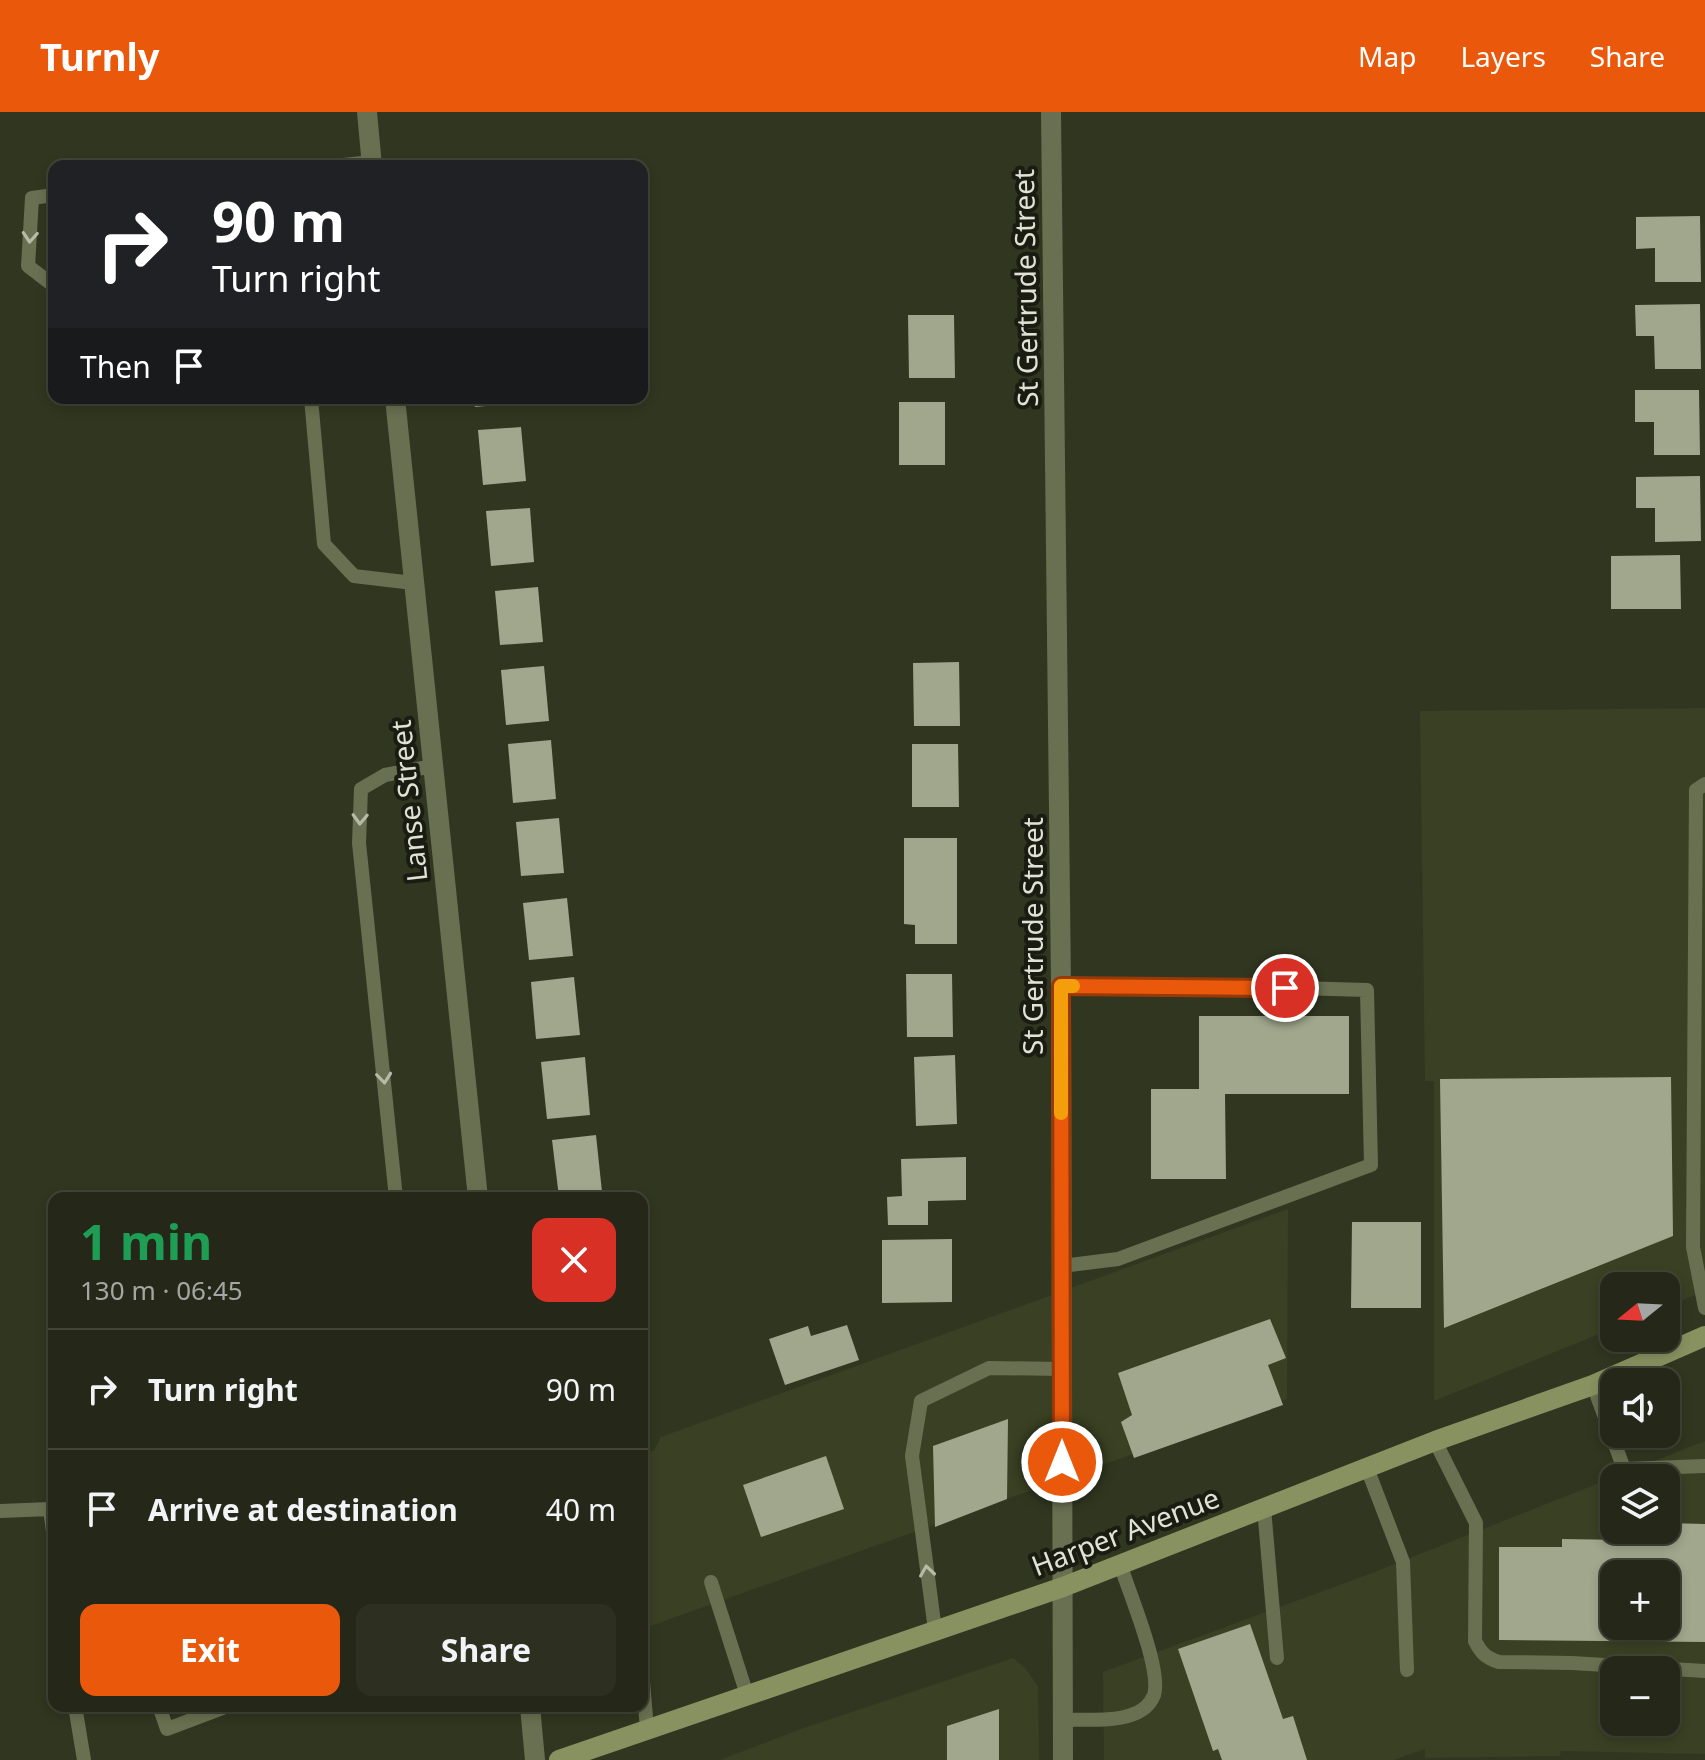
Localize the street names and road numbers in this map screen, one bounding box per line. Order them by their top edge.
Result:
street label: St Gertrude Street [1004,169,1046,407]
street label: Lanse Street [381,718,435,884]
street label: St Gertrude Street [1013,817,1051,1055]
street label: Harper Avenue [1026,1478,1224,1584]

